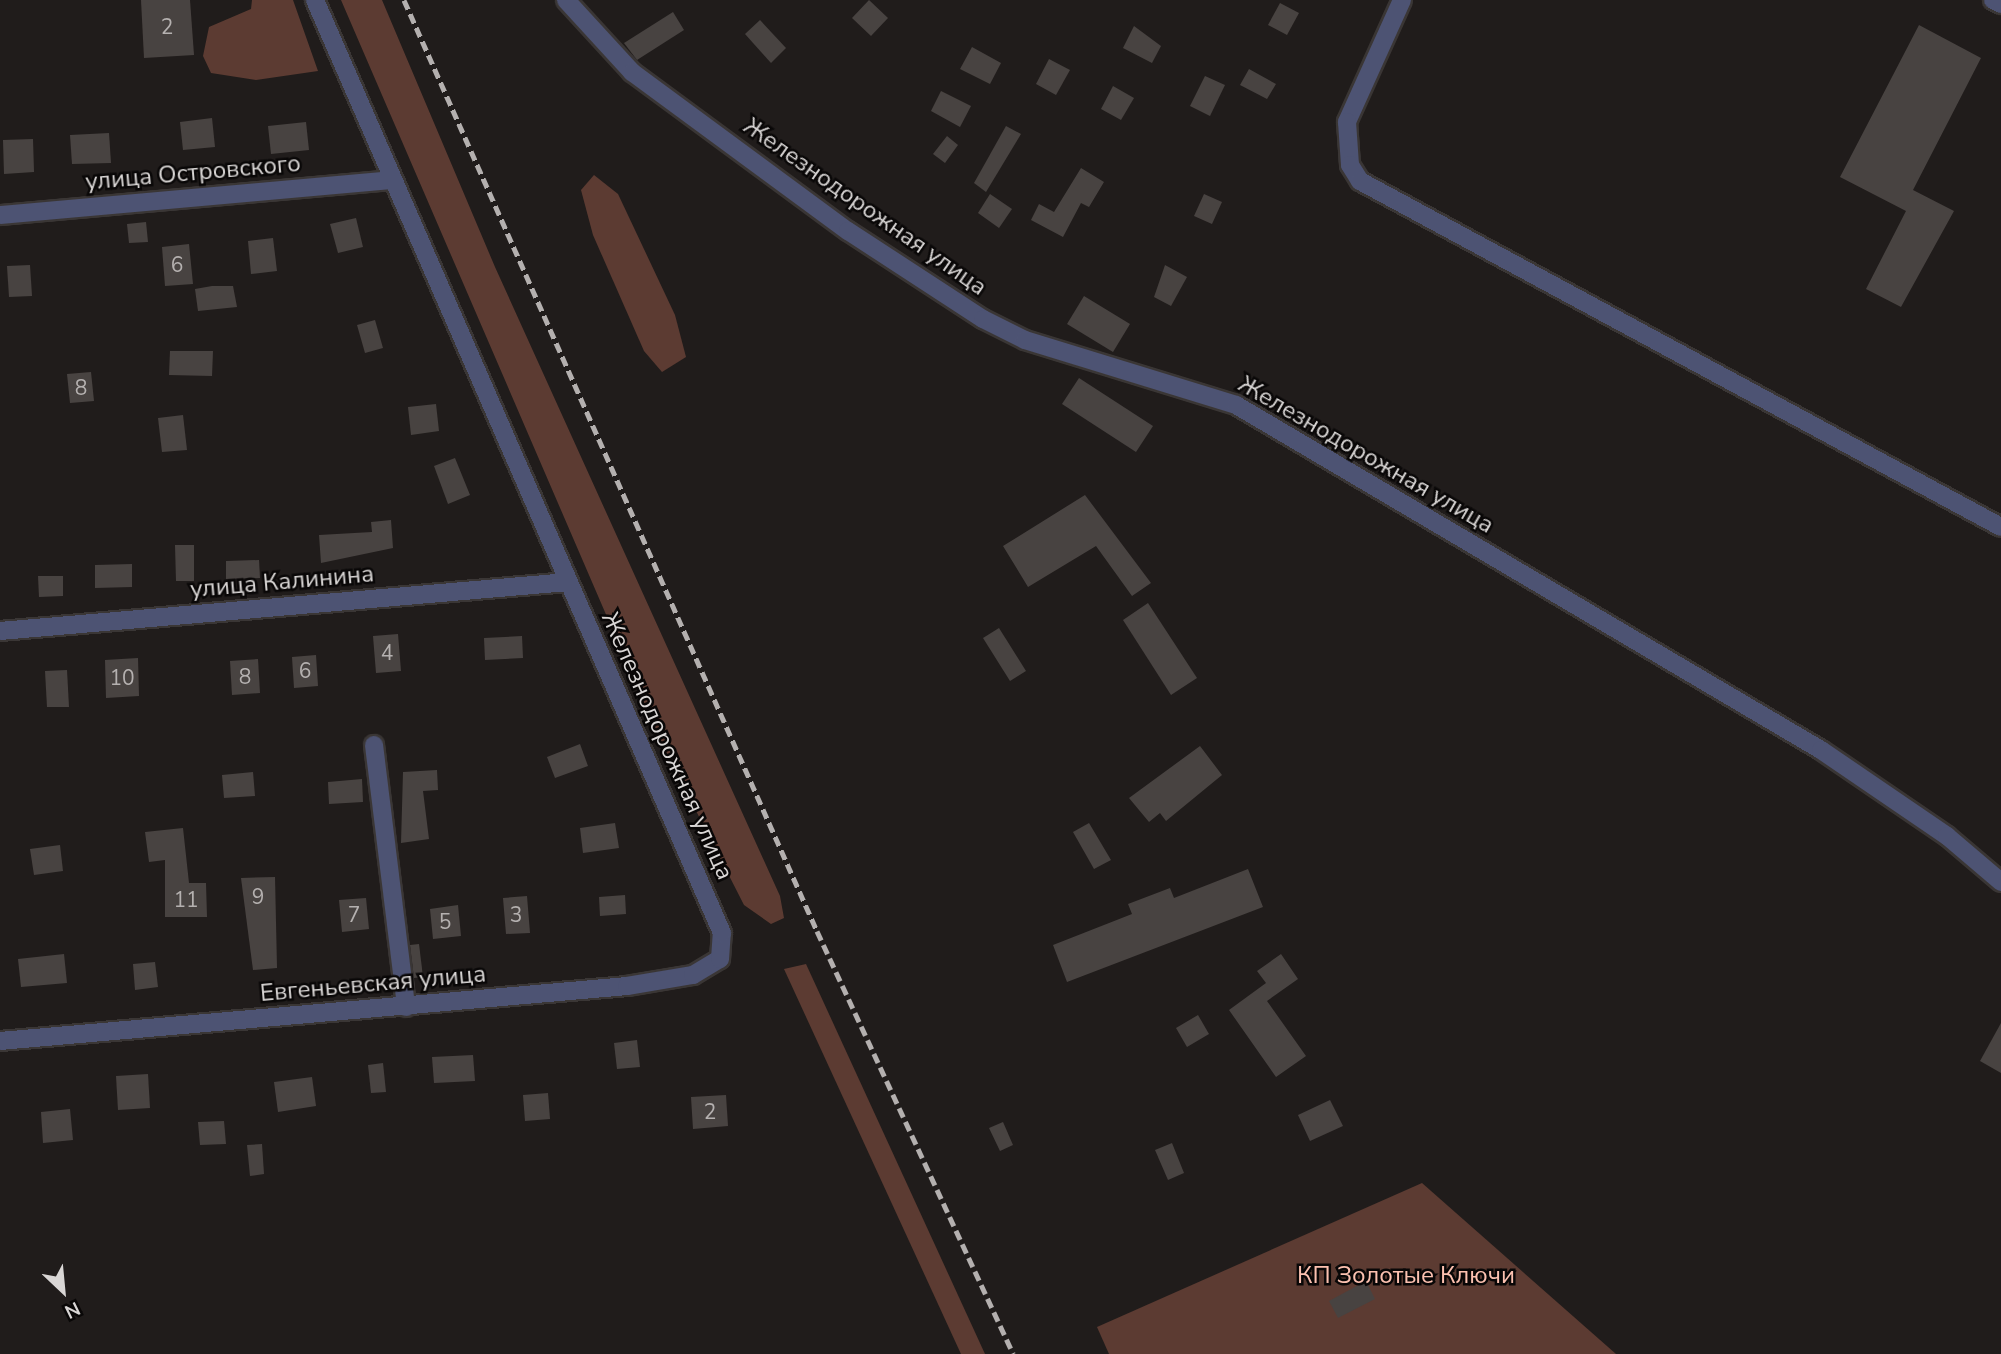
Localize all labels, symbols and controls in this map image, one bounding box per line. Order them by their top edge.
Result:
house number: 2 [161,14,173,40]
street label: Железнодорожная улица [738,112,992,302]
street label: улица Островского [84,149,302,197]
house number: 6 [171,252,183,278]
street label: Железнодорожная улица [1233,370,1499,540]
house number: 8 [75,375,87,401]
street label: улица Калинина [189,560,375,604]
street label: Железнодорожная улица [595,608,739,884]
house number: 4 [381,640,393,666]
house number: 6 [299,658,311,684]
house number: 8 [239,664,251,690]
house number: 10 [109,665,135,691]
house number: 9 [252,884,264,910]
house number: 11 [173,887,199,913]
house number: 7 [348,902,360,928]
house number: 3 [510,902,522,928]
house number: 5 [439,909,451,935]
street label: Евгеньевская улица [259,960,487,1008]
house number: 2 [704,1099,716,1125]
north arrow [28,1256,98,1326]
park label: КП Золотые Ключи [1297,1262,1515,1290]
text: N [60,1295,84,1325]

